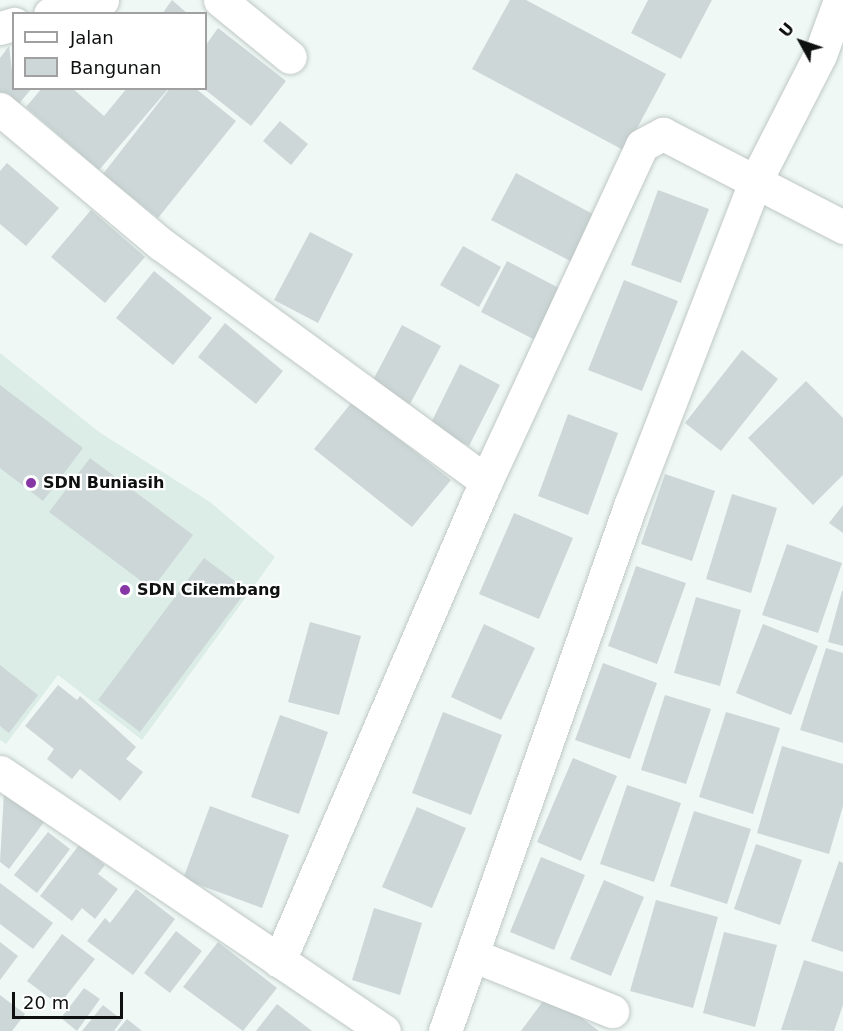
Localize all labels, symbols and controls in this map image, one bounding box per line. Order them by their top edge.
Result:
legend [12,12,207,90]
north arrow [771,12,831,72]
text: U [775,19,798,41]
text: Jalan [70,27,114,48]
text: Bangunan [70,57,161,78]
place label: SDN Buniasih [43,473,164,493]
marker: SDN Buniasih [24,476,38,490]
place label: SDN Cikembang [137,580,281,600]
marker: SDN Cikembang [118,583,132,597]
scale bar [15,980,126,1018]
text: 20 m [23,992,69,1013]

